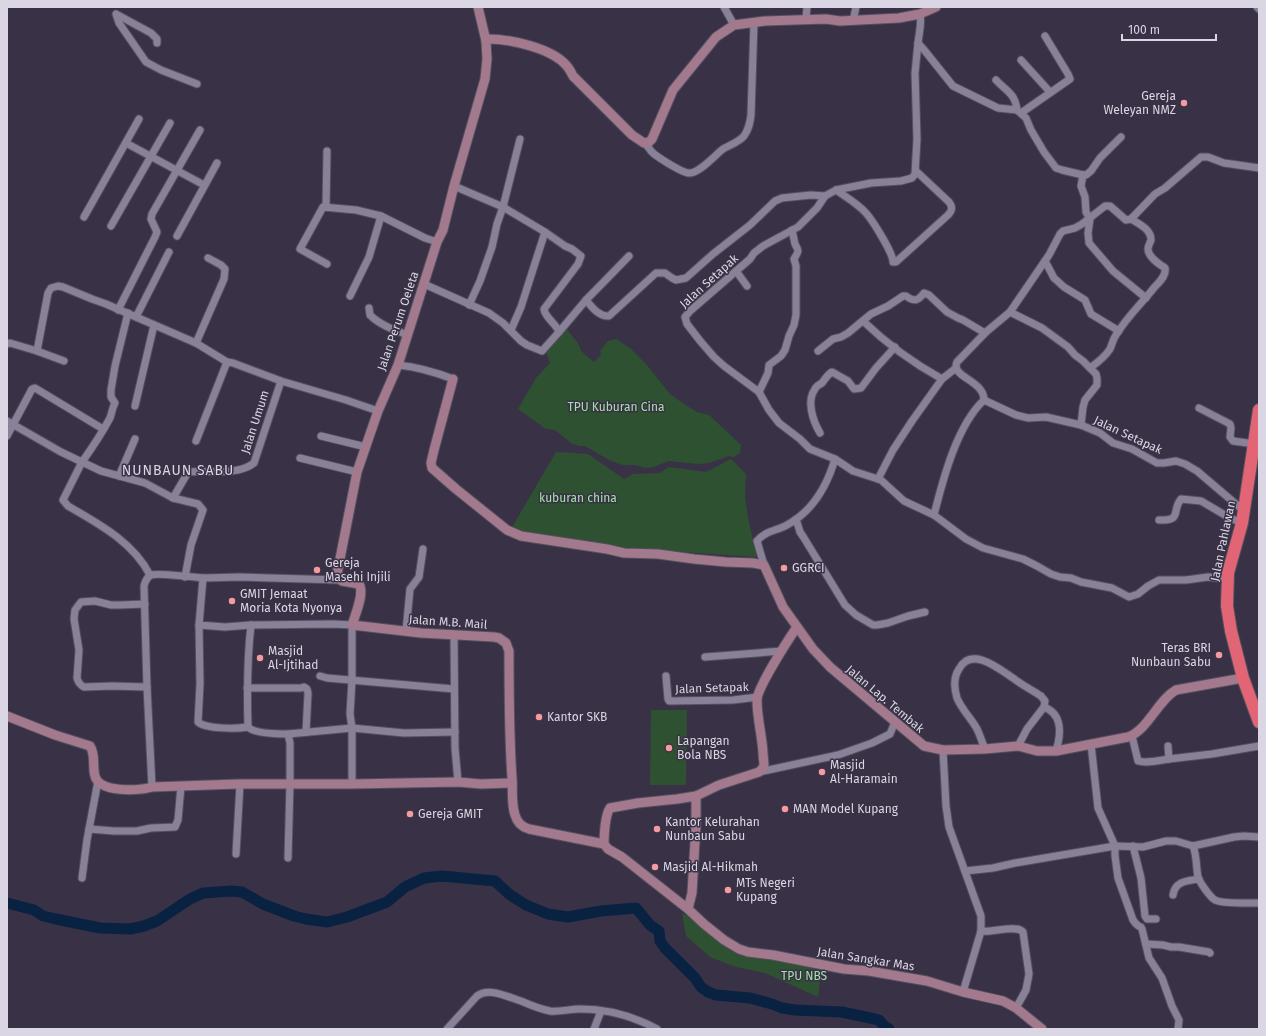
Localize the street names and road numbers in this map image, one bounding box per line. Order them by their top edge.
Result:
street label: Jalan Setapak [677,251,742,311]
street label: Jalan Perum Oeleta [374,269,422,373]
street label: Jalan Umum [238,389,272,455]
street label: Jalan Setapak [1092,413,1165,457]
street label: Jalan Pahlawan [1208,499,1238,583]
street label: Jalan M.B. Mail [408,612,488,632]
street label: Jalan Lap. Tembak [843,662,928,736]
street label: Jalan Setapak [675,680,750,696]
street label: Jalan Sangkar Mas [816,944,916,974]

